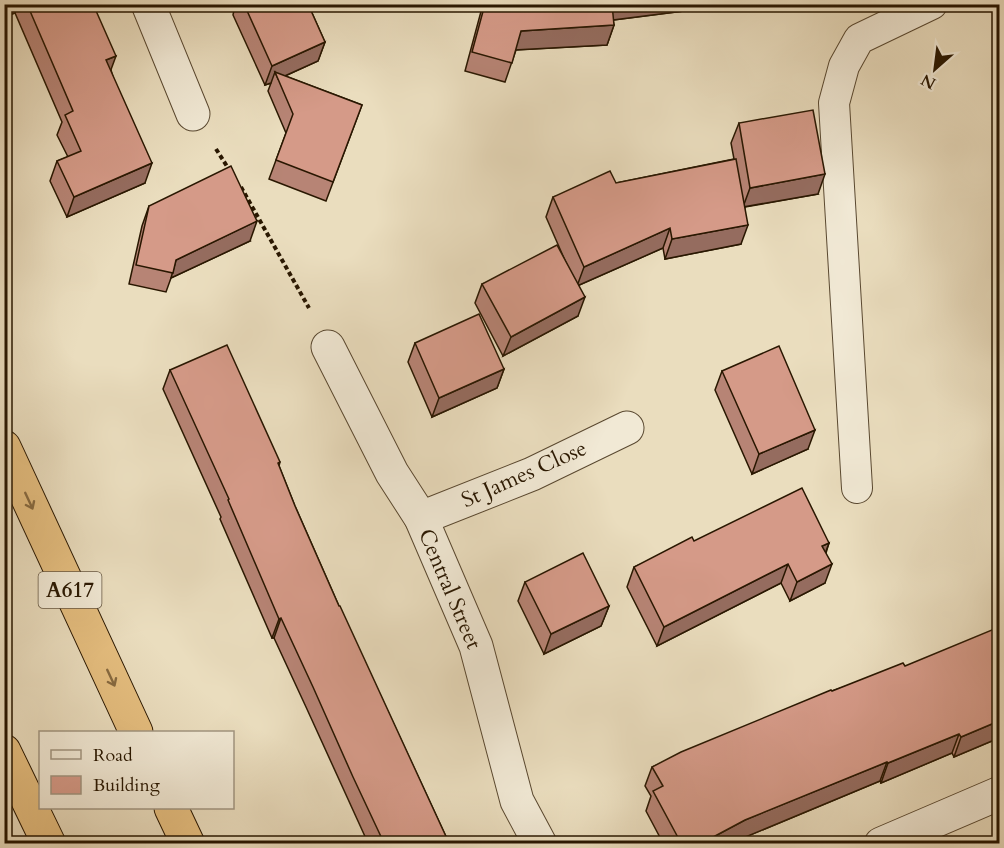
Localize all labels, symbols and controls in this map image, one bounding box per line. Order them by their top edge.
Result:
north arrow [905,39,965,99]
text: N [917,68,940,94]
street label: St James Close [457,433,591,515]
one-way arrow [24,491,35,509]
street label: Central Street [411,524,489,654]
road number: A617 [38,572,101,608]
one-way arrow [105,668,117,686]
legend [39,731,234,809]
text: Road [93,743,133,768]
text: Building [93,773,161,798]

